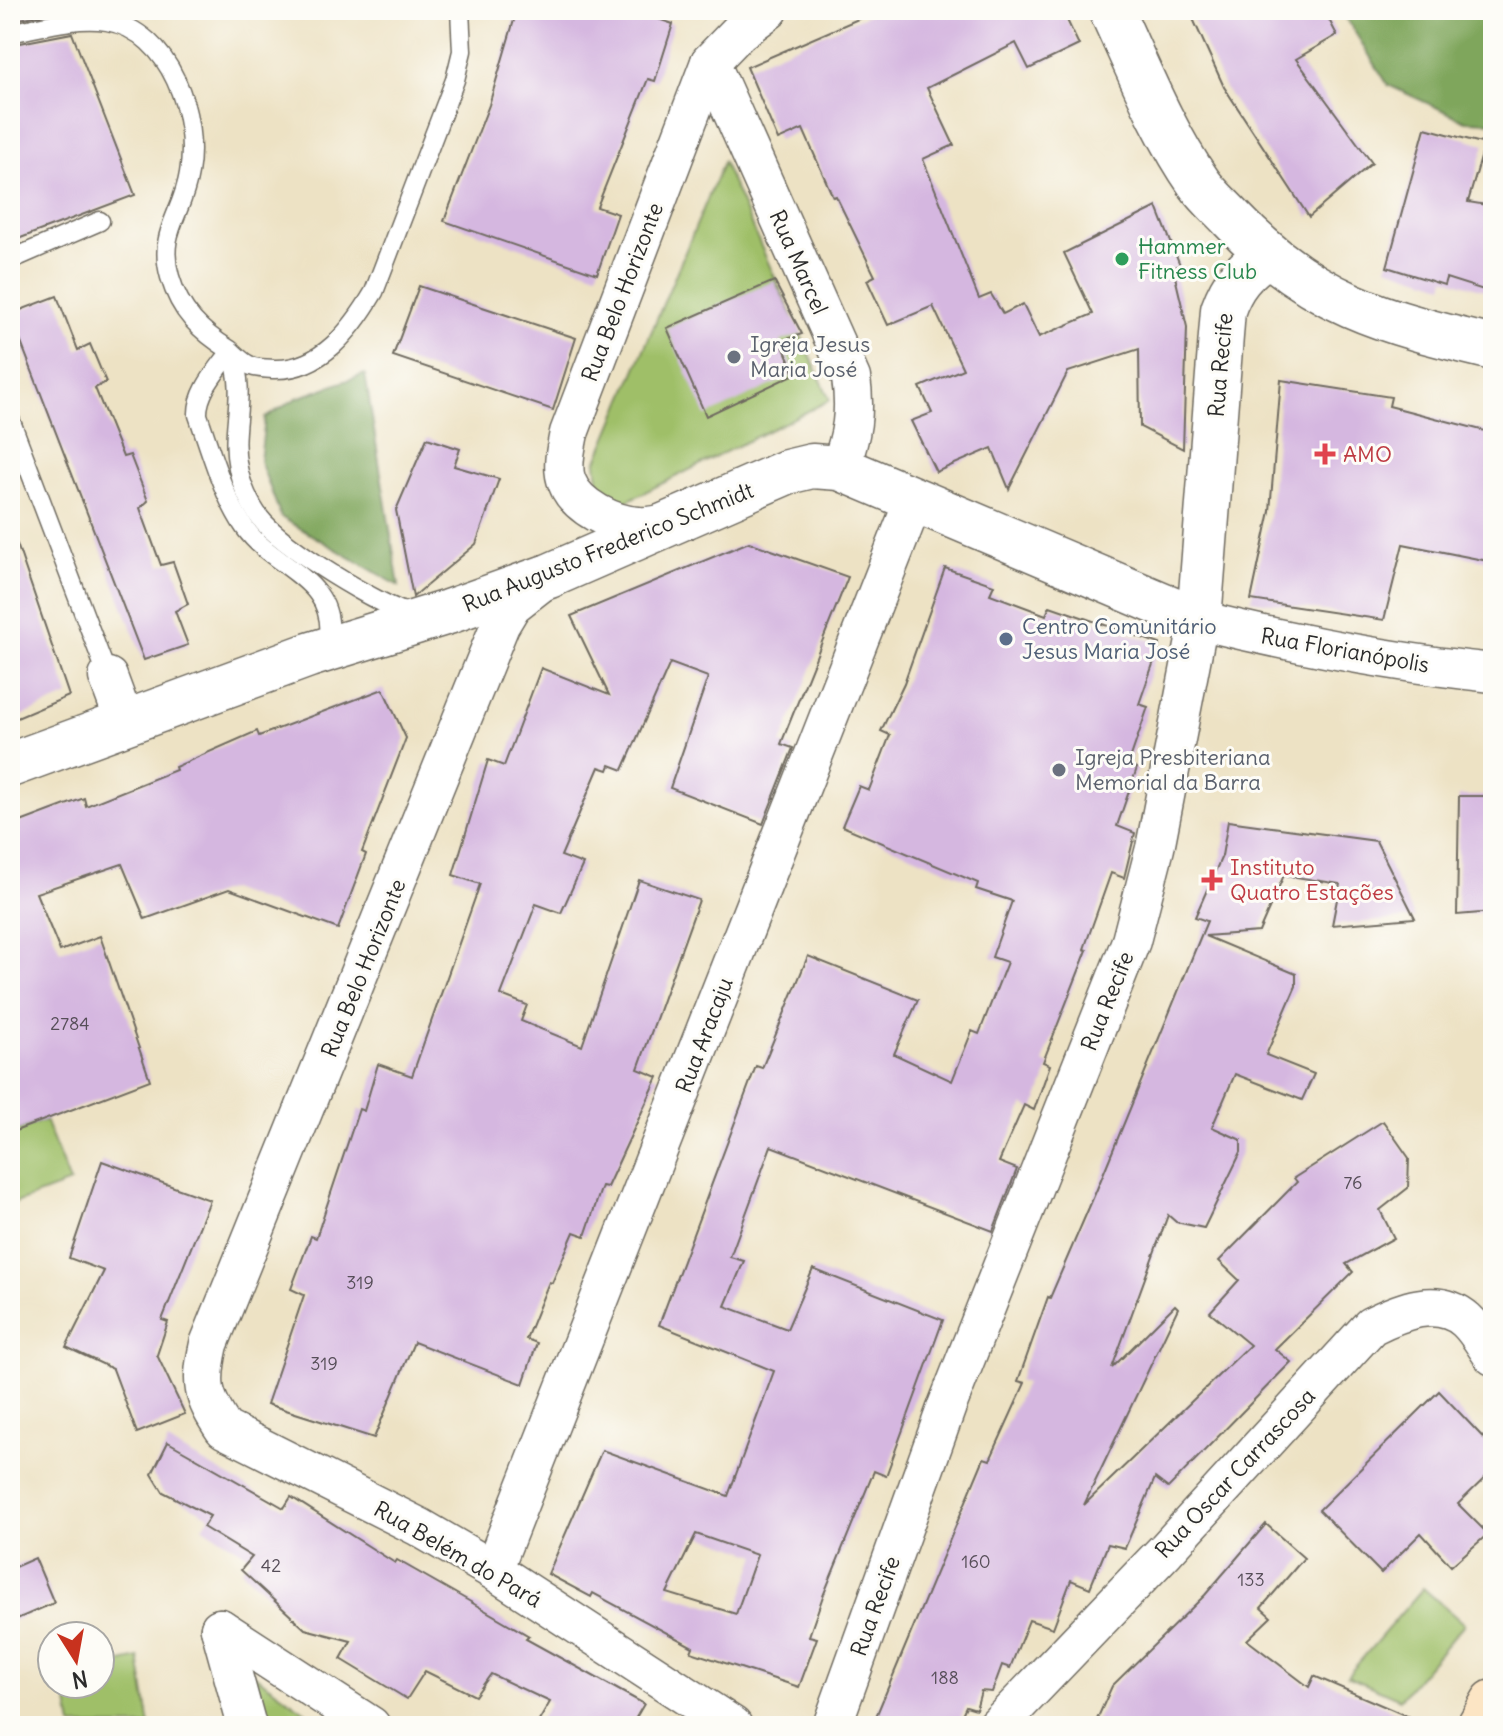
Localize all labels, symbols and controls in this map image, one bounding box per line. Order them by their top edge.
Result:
street label: Rua Belo Horizonte [575,198,669,386]
street label: Rua Marcel [764,206,834,318]
place label: Hammer Fitness Club [1138,232,1257,285]
marker: Hammer Fitness Club [1113,250,1131,268]
street label: Rua Recife [1202,312,1238,418]
place label: Igreja Jesus Maria José [750,330,870,383]
marker: Igreja Jesus Maria José [725,348,743,366]
place label: AMO [1343,440,1392,468]
marker: AMO [1314,443,1336,465]
street label: Rua Augusto Frederico Schmidt [459,476,757,618]
place label: Centro Comunitário Jesus Maria José [1022,612,1217,665]
street label: Rua Florianópolis [1259,621,1431,679]
marker: Centro Comunitário Jesus Maria José [997,630,1015,648]
place label: Igreja Presbiteriana Memorial da Barra [1075,743,1271,796]
marker: Igreja Presbiteriana Memorial da Barra [1050,761,1068,779]
place label: Instituto Quatro Estações [1230,853,1394,906]
marker: Instituto Quatro Estações [1201,869,1223,891]
street label: Rua Belo Horizonte [315,875,411,1061]
street label: Rua Recife [1074,947,1140,1055]
street label: Rua Aracaju [669,973,739,1097]
house number: 2784 [50,1012,90,1035]
house number: 76 [1344,1171,1362,1194]
house number: 319 [346,1271,374,1294]
house number: 319 [310,1352,338,1375]
street label: Rua Oscar Carrascosa [1149,1382,1321,1564]
street label: Rua Belém do Pará [369,1495,547,1613]
house number: 160 [961,1550,991,1573]
street label: Rua Recife [844,1552,906,1660]
house number: 42 [261,1554,281,1577]
house number: 133 [1237,1568,1265,1591]
north arrow [36,1620,116,1700]
text: N [70,1664,90,1695]
house number: 188 [931,1666,959,1689]

